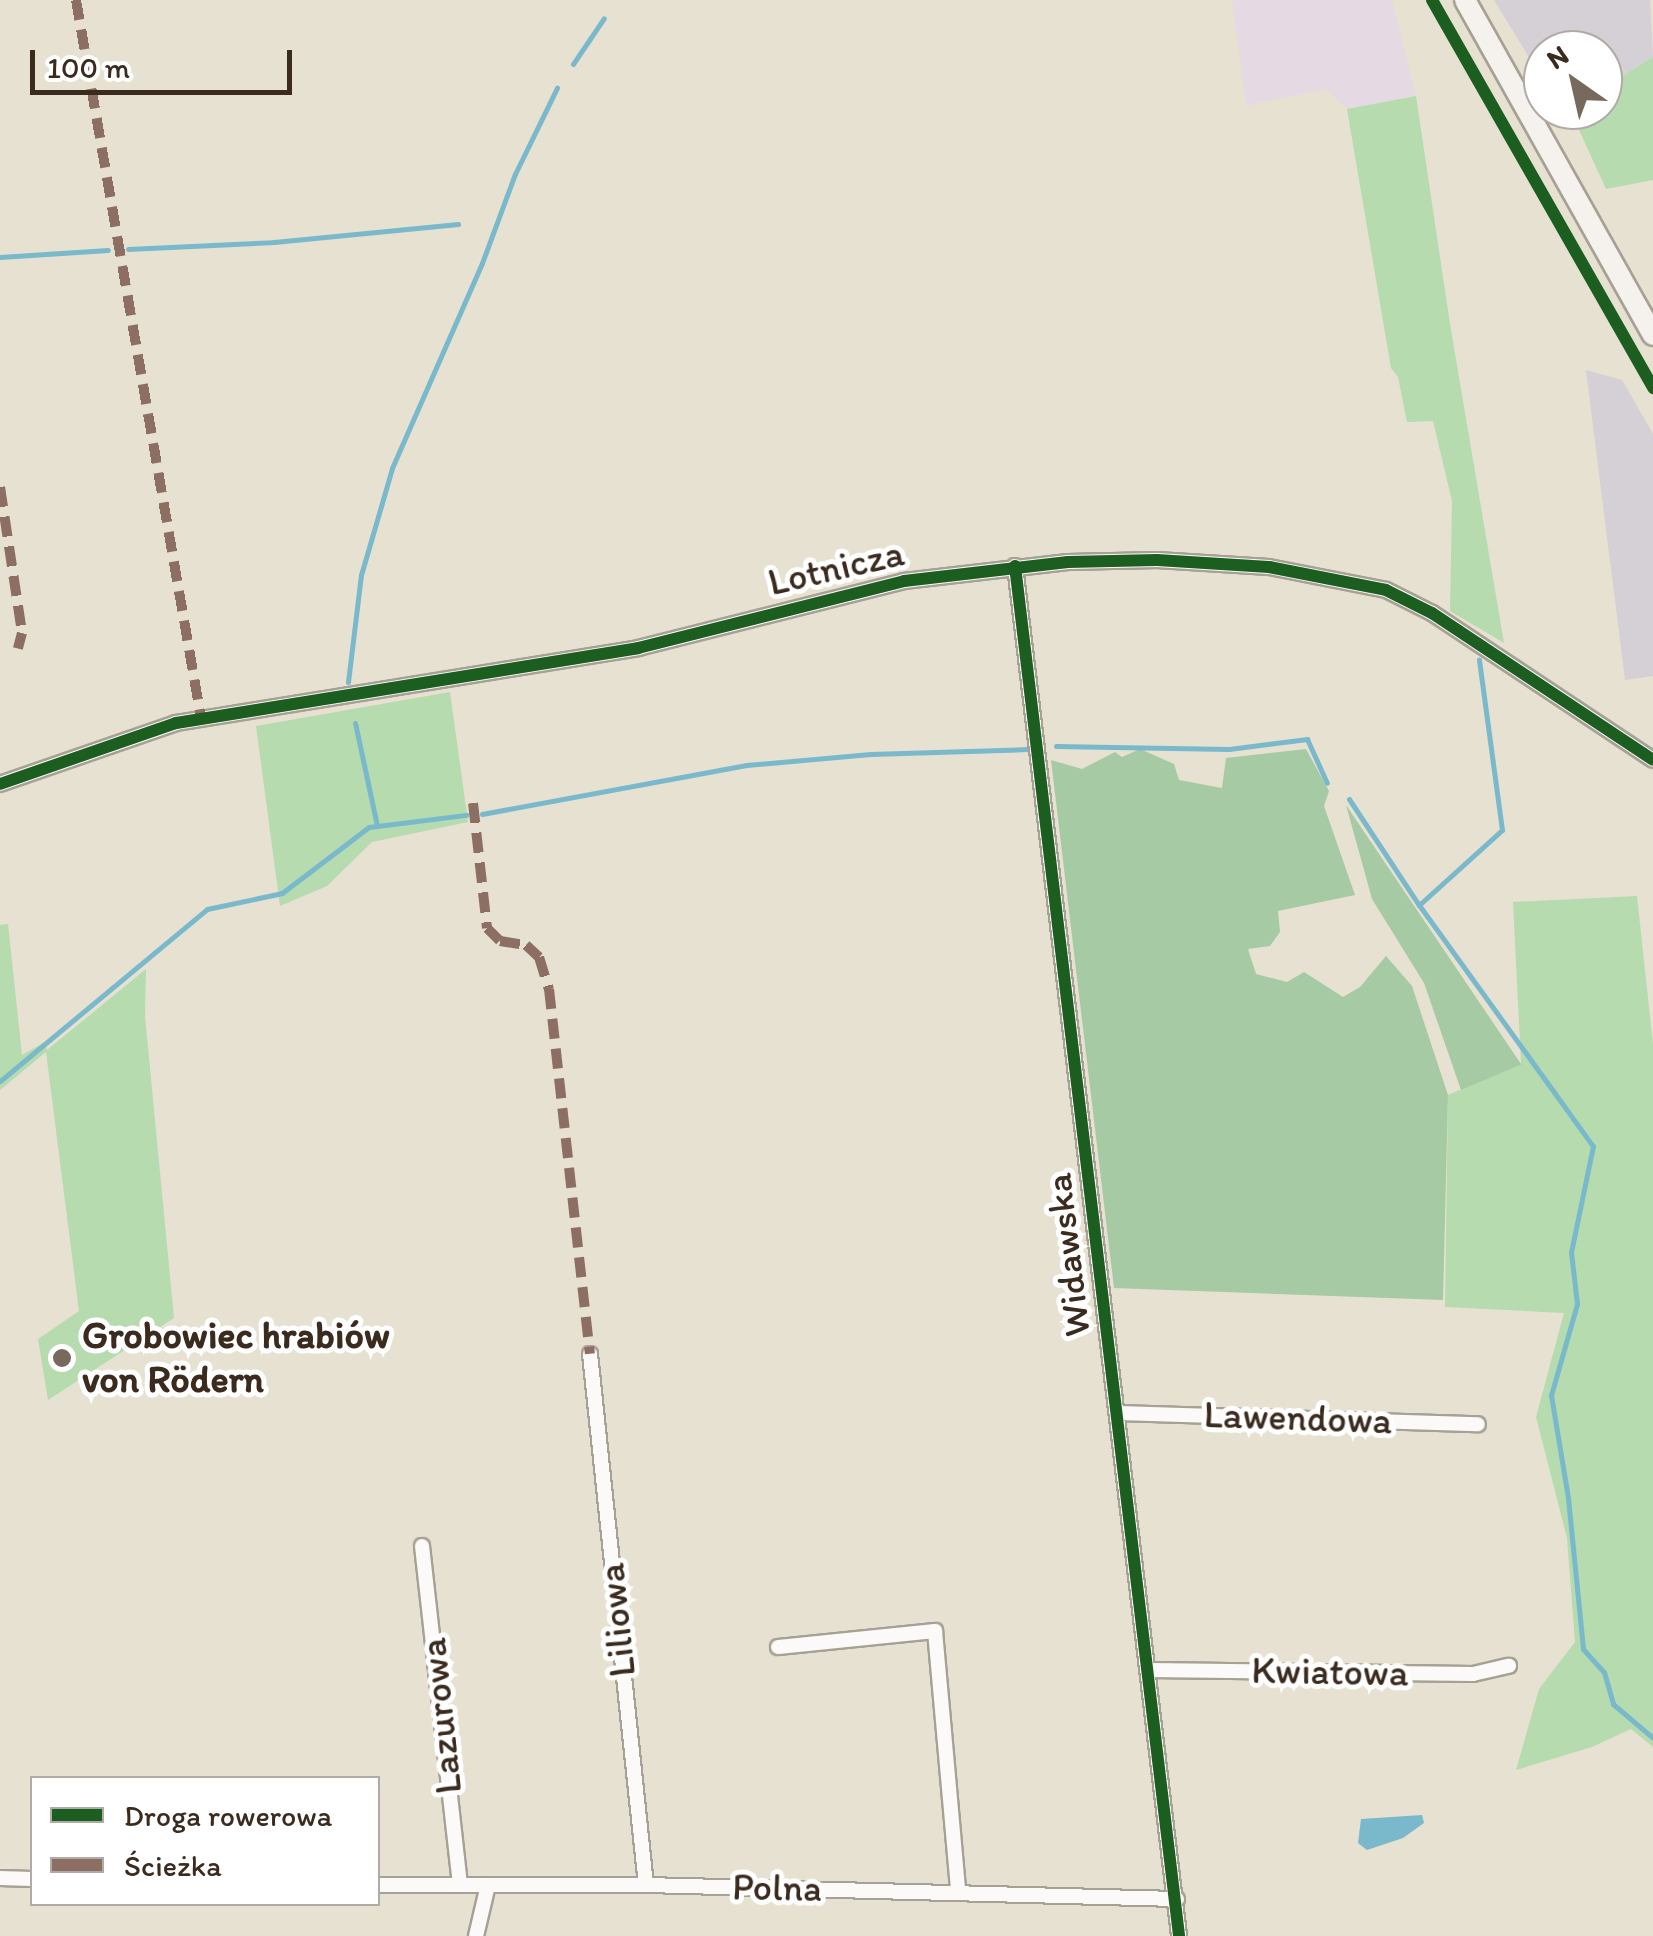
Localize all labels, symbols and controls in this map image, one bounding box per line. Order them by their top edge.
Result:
scale bar [35,30,298,92]
north arrow [1523,30,1623,130]
text: N [1540,37,1575,76]
text: 100 m [47,49,130,86]
street label: Lotnicza [764,530,908,606]
street label: Widawska [1035,1171,1101,1339]
place label: Grobowiec hrabiów von Rödern [82,1313,391,1402]
marker: Grobowiec hrabiów von Rödern [51,1347,73,1369]
street label: Lawendowa [1203,1392,1393,1444]
street label: Liliowa [588,1561,646,1679]
street label: Lazurowa [410,1636,472,1796]
street label: Kwiatowa [1251,1648,1409,1696]
legend [30,1776,380,1906]
text: Droga rowerowa [124,1797,332,1834]
text: Ścieżka [124,1847,222,1884]
street label: Polna [732,1864,822,1912]

